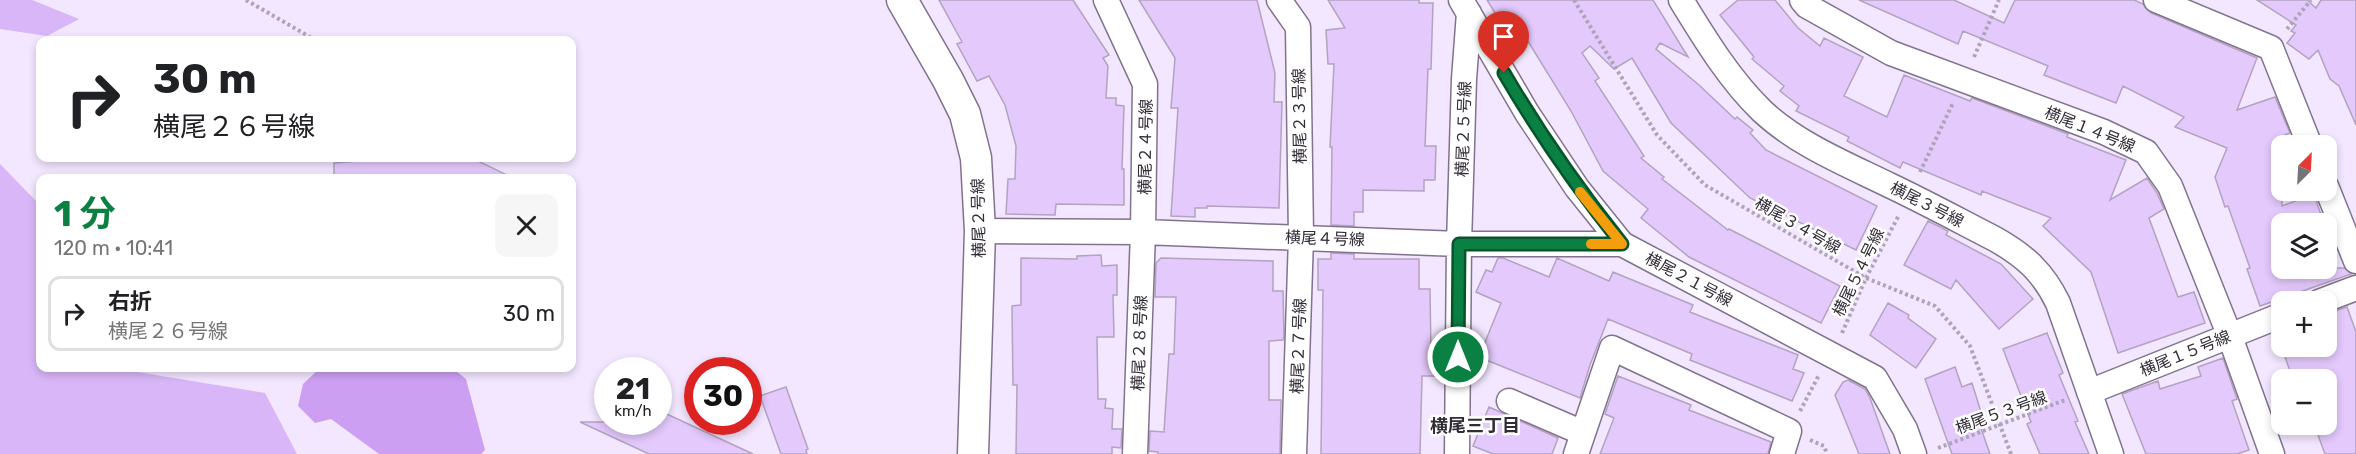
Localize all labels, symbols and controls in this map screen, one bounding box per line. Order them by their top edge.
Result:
pin [1478,11,1529,73]
icon: arrive [1487,20,1520,53]
text: 30 m [153,54,257,104]
icon: right [54,60,132,138]
street label: 横尾２３号線 [1289,68,1310,164]
street label: 横尾２５号線 [1452,81,1475,177]
street label: 横尾２４号線 [1135,99,1156,195]
street label: 横尾１４号線 [2042,103,2138,156]
text: 横尾２６号線 [153,111,315,143]
north arrow [2271,135,2337,201]
map controls [2271,135,2337,435]
street label: 横尾２号線 [968,178,989,258]
street label: 横尾３号線 [1887,178,1967,231]
text: 1 分 [54,192,116,235]
street label: 横尾３４号線 [1751,193,1844,258]
button: close [495,194,558,257]
button: layers [2271,213,2337,279]
street label: 横尾５４号線 [1829,225,1888,320]
street label: 横尾４号線 [1285,228,1365,249]
text: 120 m · 10:41 [54,236,173,260]
street label: 横尾２１号線 [1642,249,1736,310]
text: 右折 [108,288,152,315]
button: + [2271,291,2337,357]
street label: 横尾２８号線 [1128,295,1151,391]
icon: right [57,297,90,330]
street label: 横尾２７号線 [1287,298,1310,394]
text: 30 m [503,300,555,327]
text: 横尾２６号線 [108,319,228,343]
position arrow [1426,325,1490,389]
street label: 横尾１５号線 [2137,327,2233,380]
speed limit sign: 30 [684,357,762,435]
button: − [2271,369,2337,435]
text: 21 [616,371,650,407]
street label: 横尾５３号線 [1953,387,2050,438]
text: km/h [614,402,652,420]
district label: 横尾三丁目 [1430,415,1520,437]

